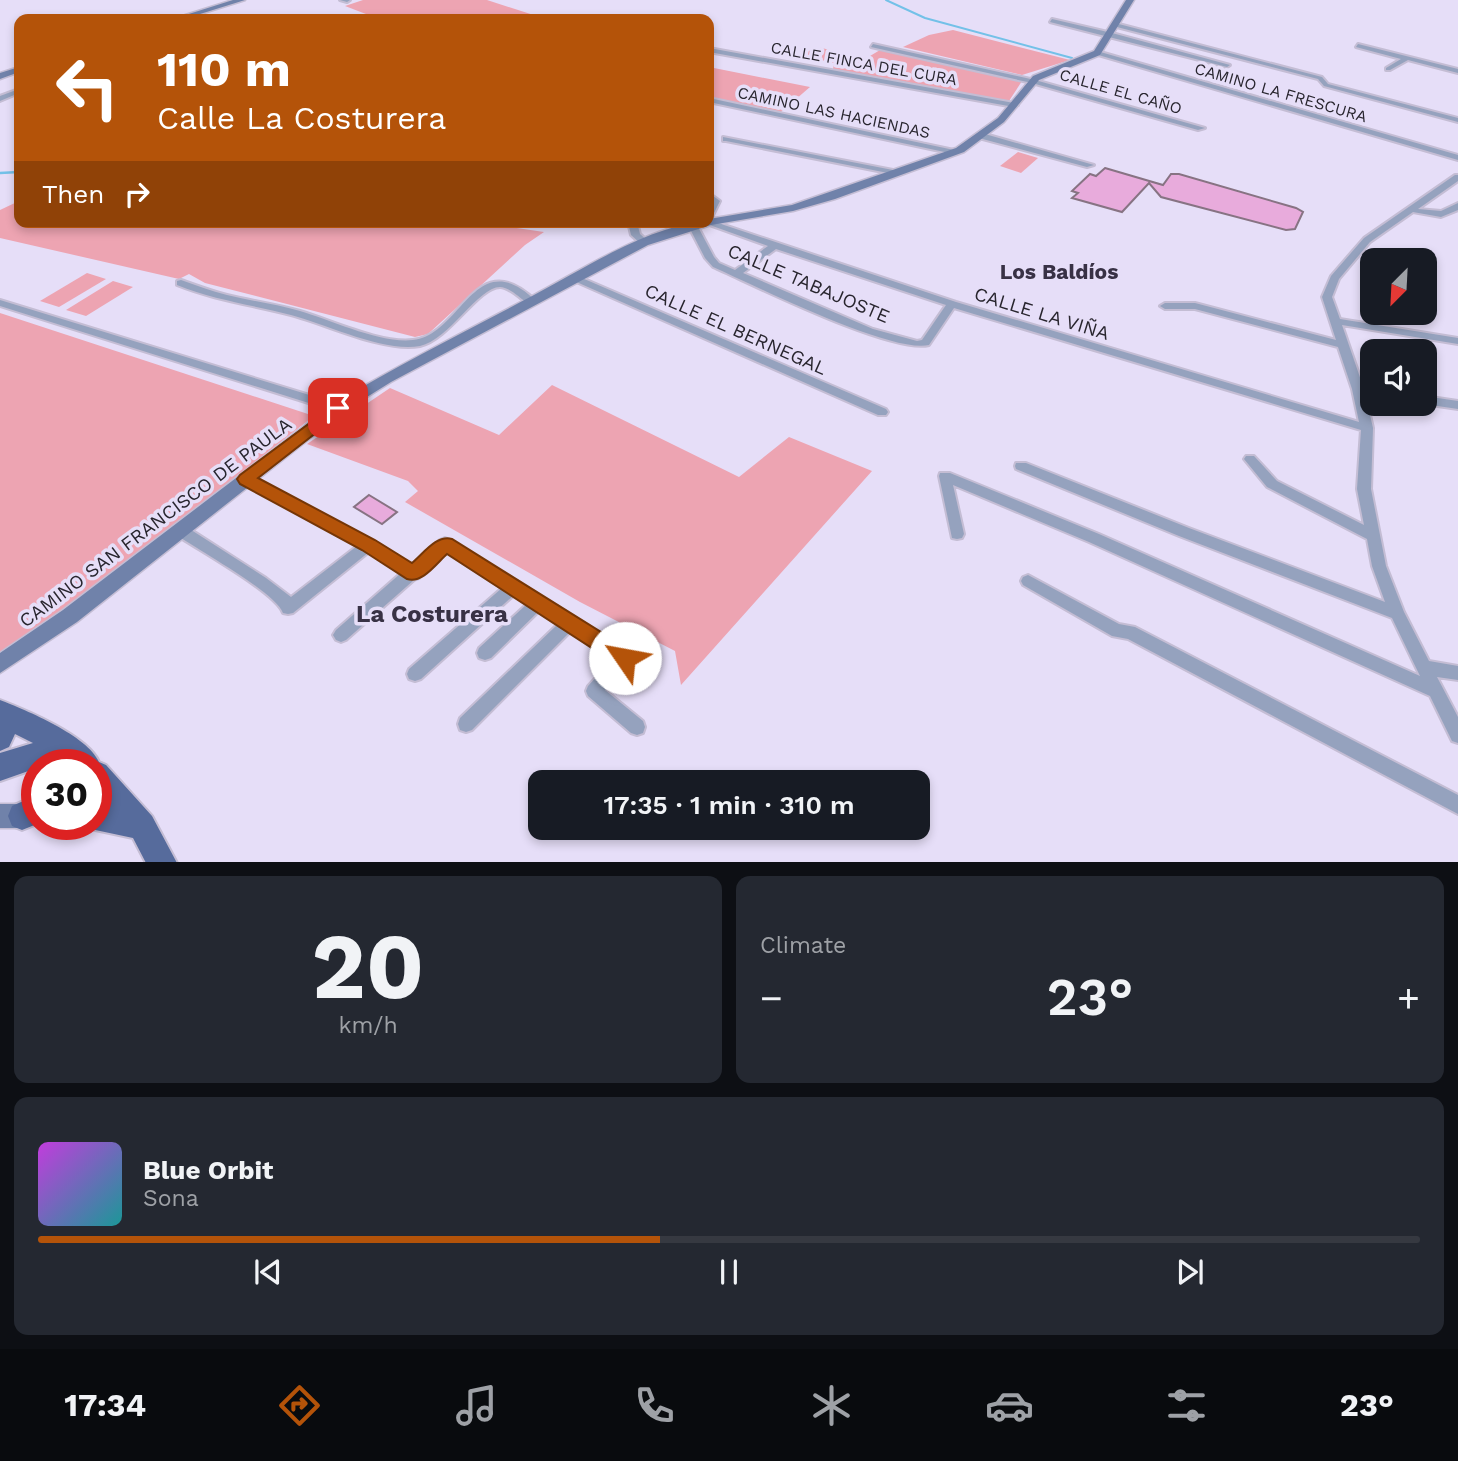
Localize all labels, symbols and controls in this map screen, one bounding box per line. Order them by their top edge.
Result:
street label: CALLE FINCA DEL CURA [769,38,959,89]
text: 110 m [157,40,291,98]
icon: left [42,42,133,133]
street label: CAMINO LA FRESCURA [1192,59,1370,126]
street label: CALLE EL CAÑO [1057,65,1184,118]
street label: CAMINO LAS HACIENDAS [736,83,932,142]
text: Calle La Costurera [157,99,446,137]
icon: right [118,175,156,213]
text: Then [42,179,104,209]
street label: CALLE TABAJOSTE [724,239,893,328]
north arrow [1360,248,1437,326]
map controls [1360,248,1437,416]
district label: Los Baldíos [1000,259,1118,284]
street label: CALLE EL BERNEGAL [641,279,830,380]
street label: CALLE LA VIÑA [971,282,1113,345]
button: sound [1360,339,1437,416]
pin [308,378,368,438]
icon: arrive [319,389,357,427]
street label: CAMINO SAN FRANCISCO DE PAULA [15,412,296,632]
district label: La Costurera [356,600,508,628]
position arrow [588,621,662,695]
speed limit sign: 30 [21,749,112,840]
text: 17:35 · 1 min · 310 m [604,790,854,820]
text: 20 [312,913,424,1020]
text: Climate [760,932,846,959]
text: 23° [1047,967,1133,1028]
text: − [760,976,783,1020]
text: + [1397,976,1420,1020]
text: km/h [338,1012,398,1039]
text: Blue Orbit [143,1155,273,1185]
text: Sona [143,1185,199,1212]
icon: previous [249,1253,287,1291]
icon: pause [710,1253,748,1291]
icon: next [1171,1253,1209,1291]
icon: directions [275,1381,324,1430]
icon: music [452,1381,501,1430]
icon: phone [630,1381,679,1430]
icon: climate [807,1381,856,1430]
icon: car [985,1381,1034,1430]
icon: filters [1162,1381,1211,1430]
text: 17:34 [64,1386,146,1424]
text: 23° [1340,1386,1394,1424]

